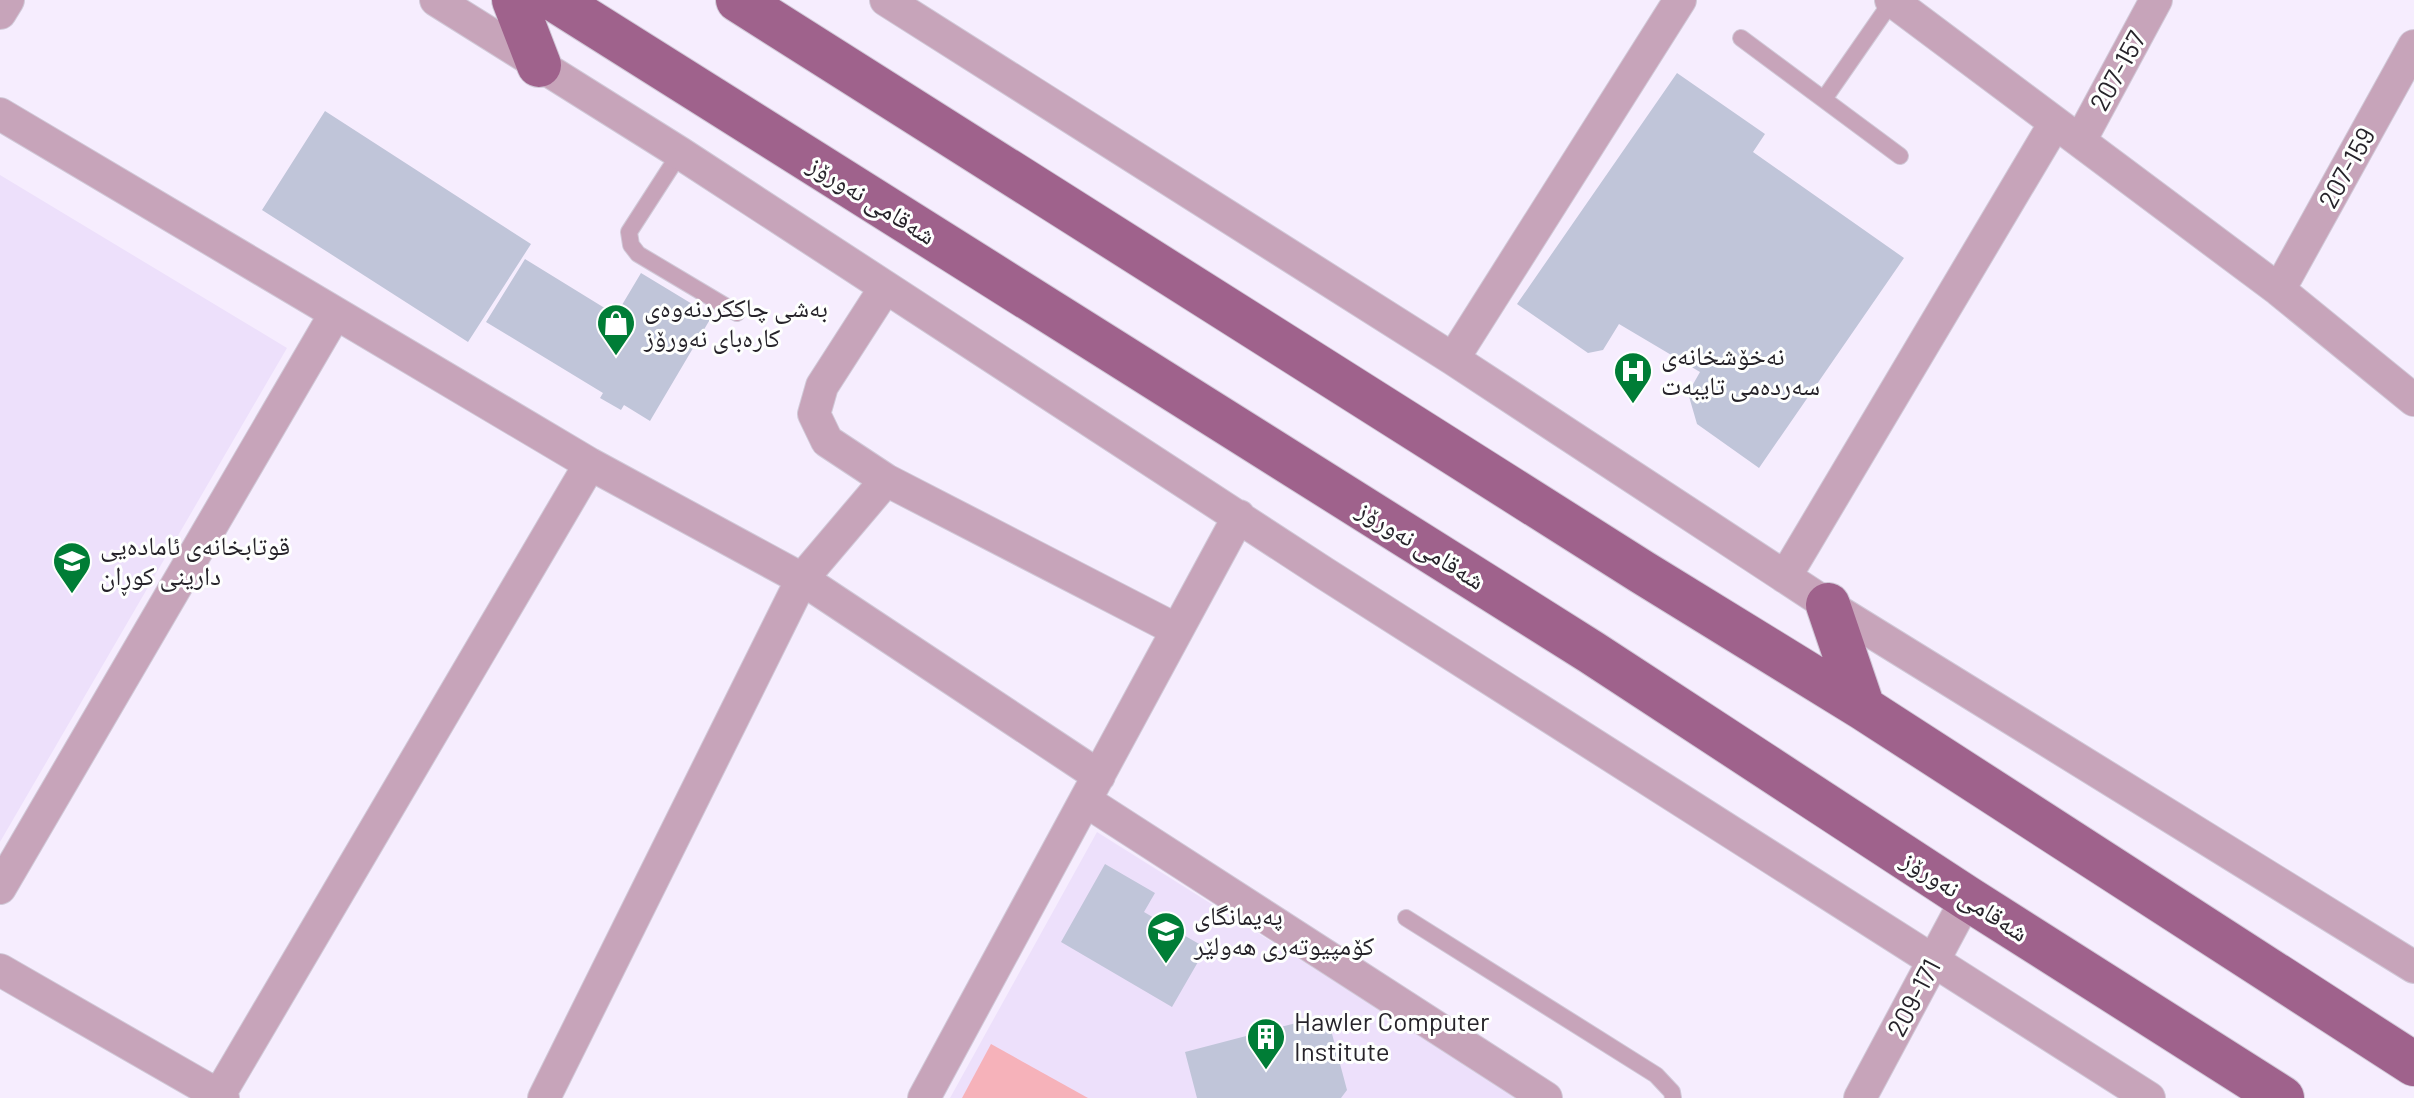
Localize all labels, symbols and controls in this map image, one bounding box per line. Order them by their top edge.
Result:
street label: 207-157 [2082,25,2151,115]
street label: 207-159 [2311,122,2380,213]
street label: شەقامی نەورۆز [801,147,942,252]
place label: به‌شی چاككردنه‌وه‌ی كاره‌بای نه‌ورۆز [643,291,828,354]
shop icon: به‌شی چاككردنه‌وه‌ی كاره‌بای نه‌ورۆز [595,302,637,357]
place label: نەخۆشخانەی سەردەمی تایبەت [1661,339,1820,402]
hospital icon: نەخۆشخانەی سەردەمی تایبەت [1612,350,1654,405]
street label: شەقامی نەورۆز [1350,492,1491,597]
place label: قوتابخانەی ئامادەیی دارینی کوڕان [100,529,290,596]
school or university icon: قوتابخانەی ئامادەیی دارینی کوڕان [51,540,93,595]
street label: شەقامی نەورۆز [1895,842,2035,949]
place label: پەیمانگای کۆمپیوتەری هەولێر [1193,899,1374,962]
school or university icon: پەیمانگای کۆمپیوتەری هەولێر [1145,910,1187,965]
street label: 209-171 [1880,953,1946,1041]
place label: Hawler Computer Institute [1294,1005,1490,1066]
building icon: Hawler Computer Institute [1245,1016,1287,1071]

